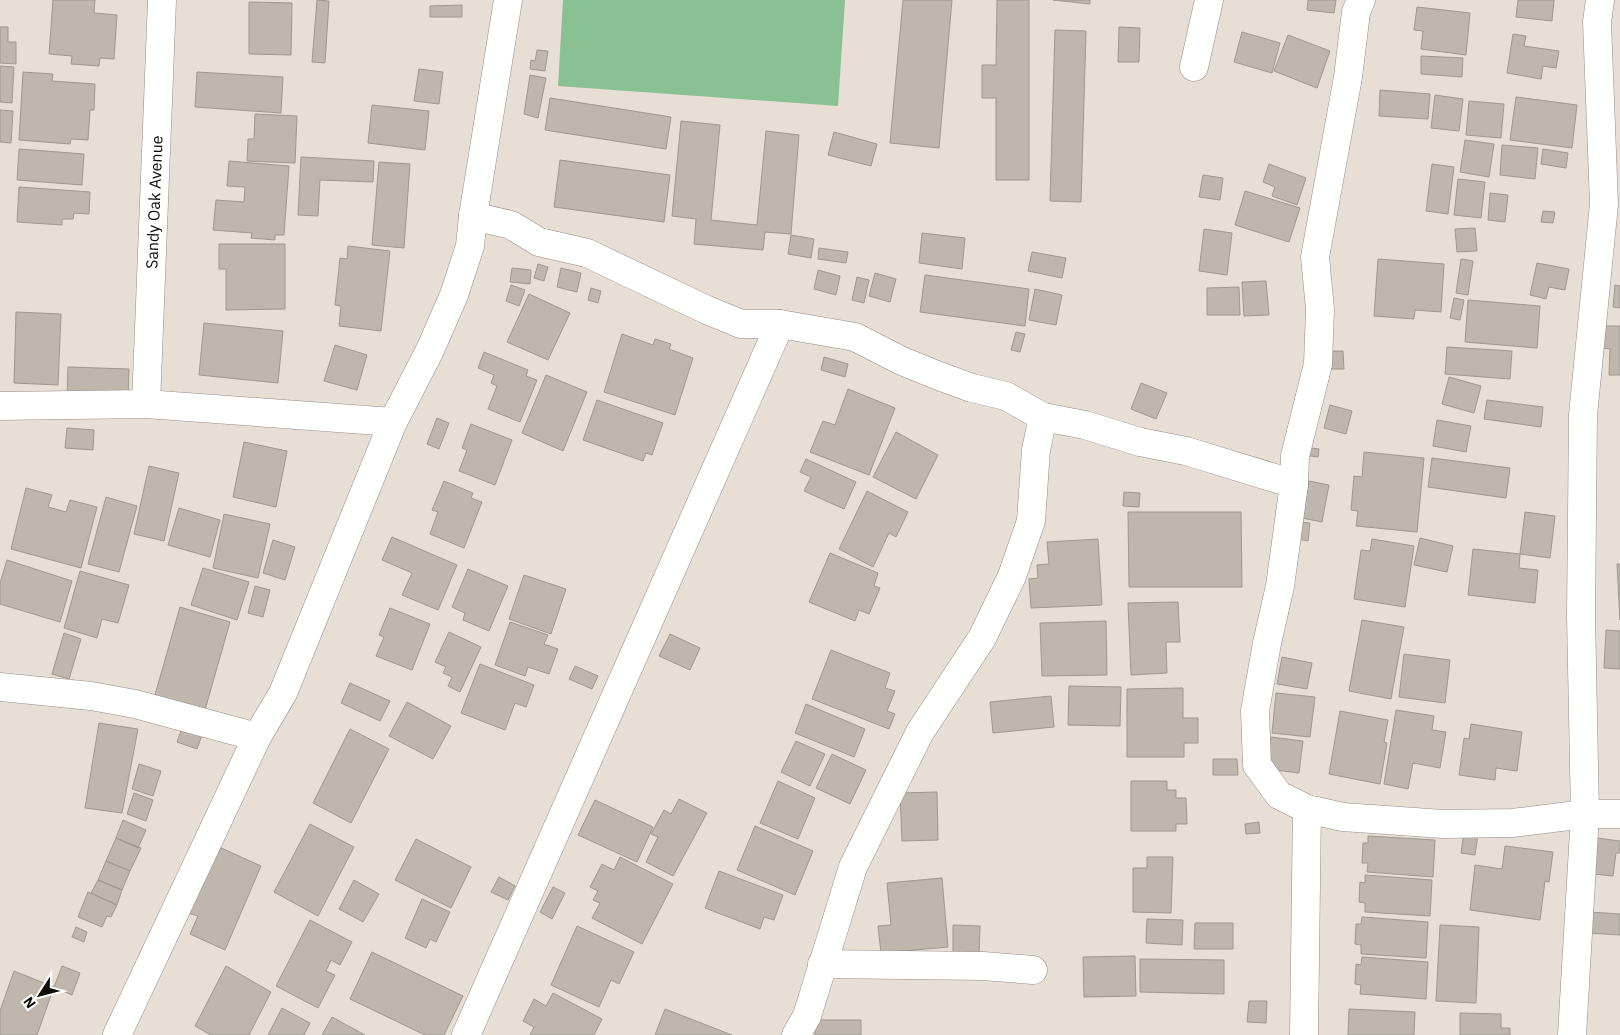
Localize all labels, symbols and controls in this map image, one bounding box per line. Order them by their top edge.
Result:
street label: Sandy Oak Avenue [141,135,167,269]
north arrow [15,970,65,1020]
text: N [19,993,40,1012]

